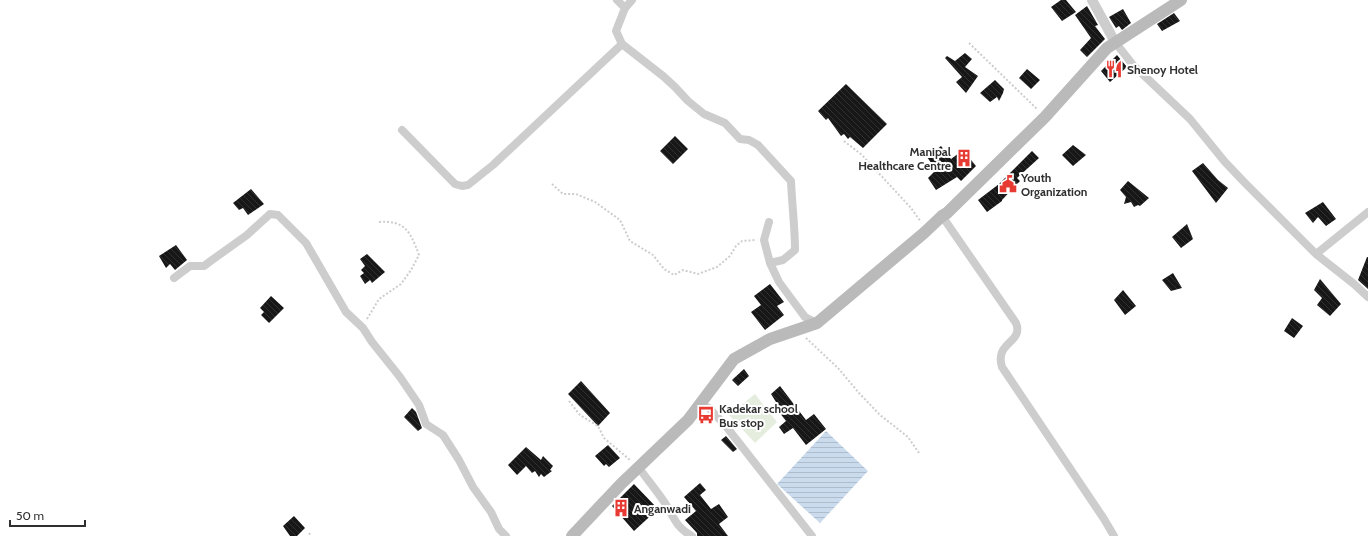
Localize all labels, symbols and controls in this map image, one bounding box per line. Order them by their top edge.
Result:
restaurant icon: Shenoy Hotel [1104,59,1124,79]
place label: Shenoy Hotel [1127,62,1198,77]
place label: Manipal Healthcare Centre [858,144,951,173]
building icon: Manipal Healthcare Centre [954,148,974,168]
place label: Youth Organization [1020,170,1087,199]
public building icon: Youth Organization [998,174,1018,194]
place label: Kadekar school Bus stop [719,401,798,430]
bus stop icon: Kadekar school Bus stop [696,405,716,425]
building icon: Anganwadi [611,498,631,518]
place label: Anganwadi [634,501,691,516]
scale bar [10,502,85,528]
text: 50 m [16,508,44,523]

